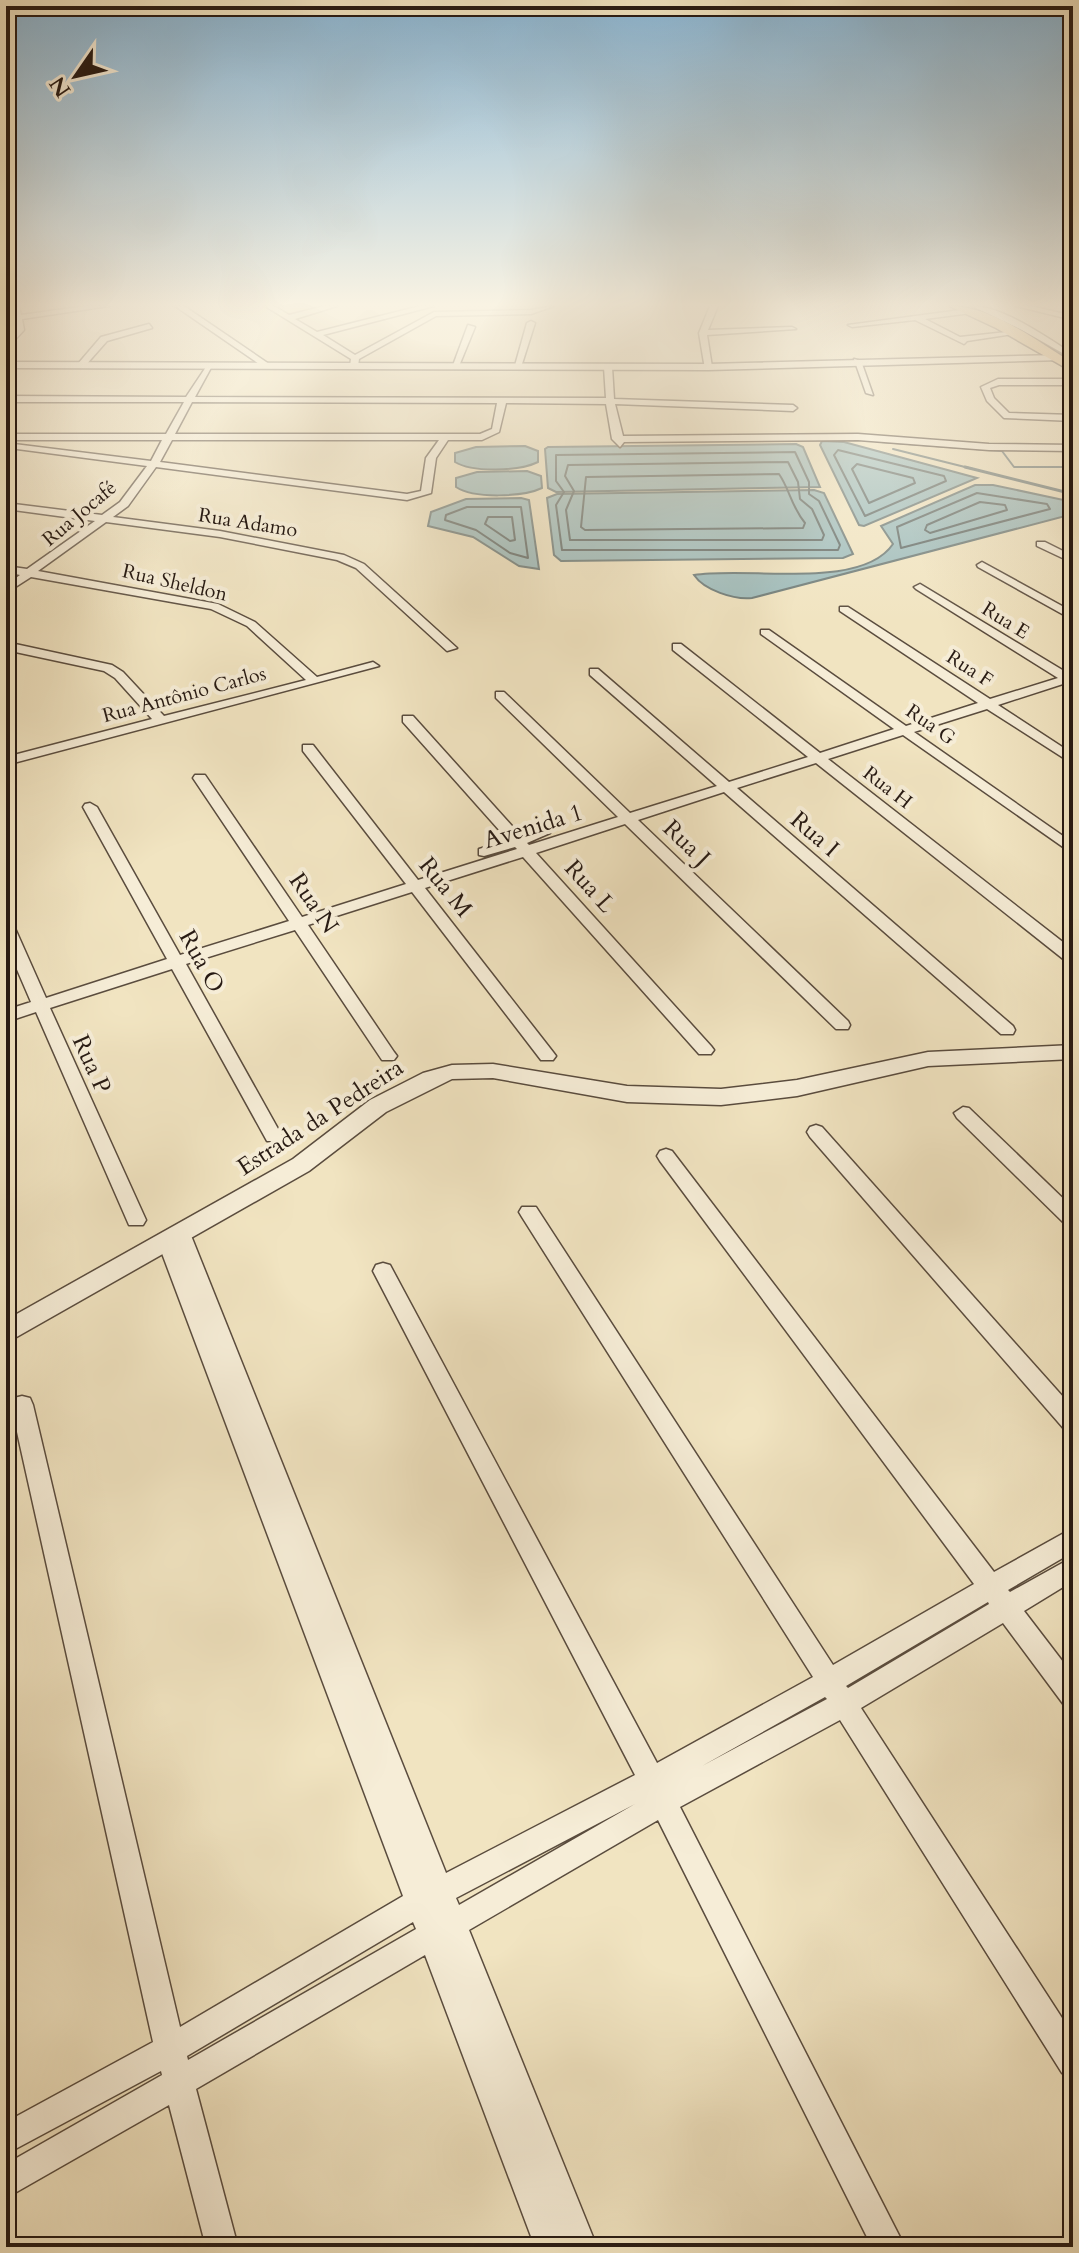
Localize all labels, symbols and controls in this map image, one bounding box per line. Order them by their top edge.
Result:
north arrow [36,36,116,116]
text: N [42,70,78,103]
street label: Rua Jocafé [36,474,122,552]
street label: Rua Adamo [196,501,300,544]
street label: Rua Sheldon [120,557,231,608]
street label: Rua E [977,595,1035,645]
street label: Rua F [941,643,998,693]
street label: Rua Antônio Carlos [99,660,269,729]
street label: Rua G [901,698,961,751]
street label: Rua H [857,760,918,815]
street label: Avenida 1 [479,796,587,857]
street label: Rua I [783,804,846,865]
street label: Rua J [655,812,718,874]
street label: Rua M [411,850,480,925]
street label: Rua L [557,853,623,920]
street label: Rua N [281,866,346,941]
street label: Rua O [171,924,232,999]
street label: Rua P [64,1030,119,1099]
street label: Estrada da Pedreira [231,1051,410,1184]

